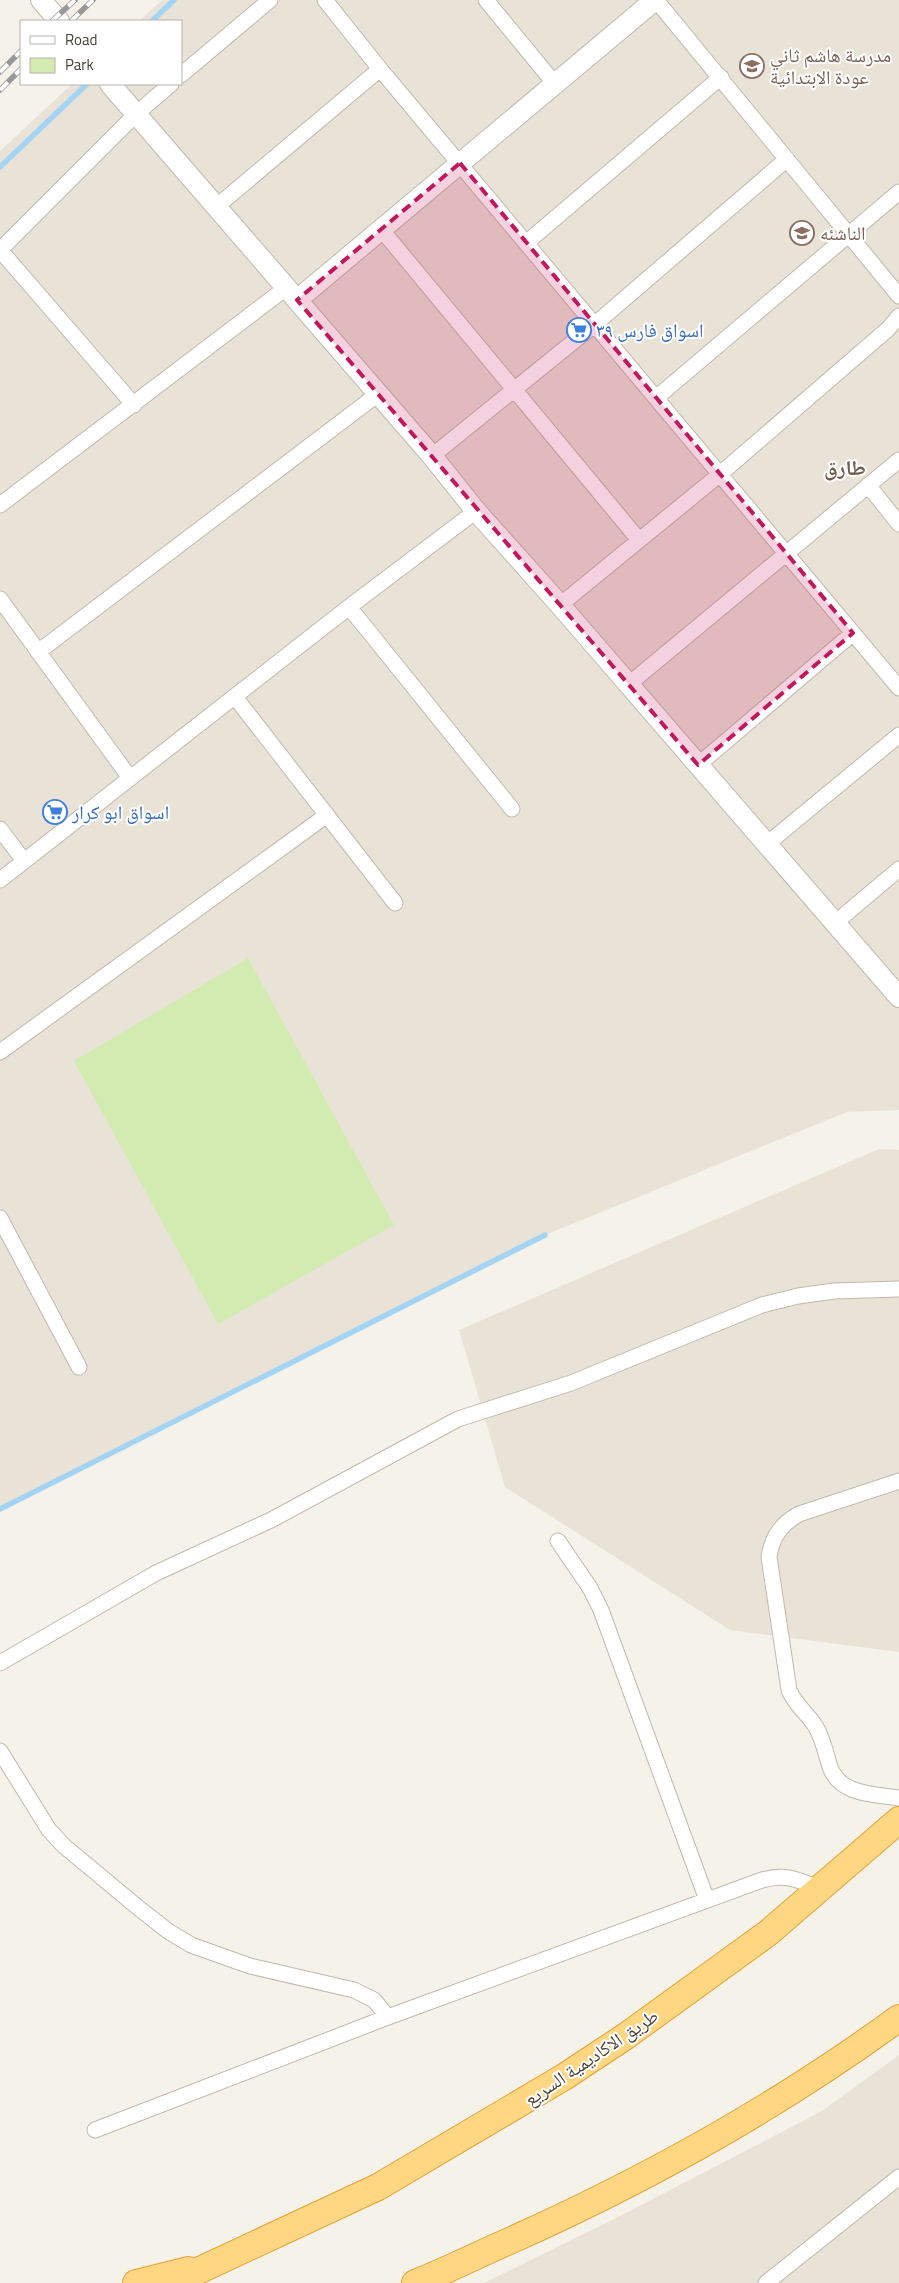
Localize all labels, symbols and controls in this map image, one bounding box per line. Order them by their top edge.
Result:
legend [20,20,182,85]
text: Road [65,28,97,51]
place label: مدرسة هاشم ثاني عودة الابتدائية [770,40,891,91]
text: Park [65,53,94,76]
school or university icon: مدرسة هاشم ثاني عودة الابتدائية [739,53,765,79]
place label: الناشئه [820,218,866,247]
school or university icon: الناشئه [789,220,815,246]
place label: اسواق فارس ٣٩ [596,315,704,344]
supermarket icon: اسواق فارس ٣٩ [566,317,592,343]
district label: طارق [824,451,866,483]
place label: اسواق ابو كرار [71,797,169,826]
supermarket icon: اسواق ابو كرار [42,799,68,825]
street label: طريق الاكاديمية السريع [518,2001,664,2112]

